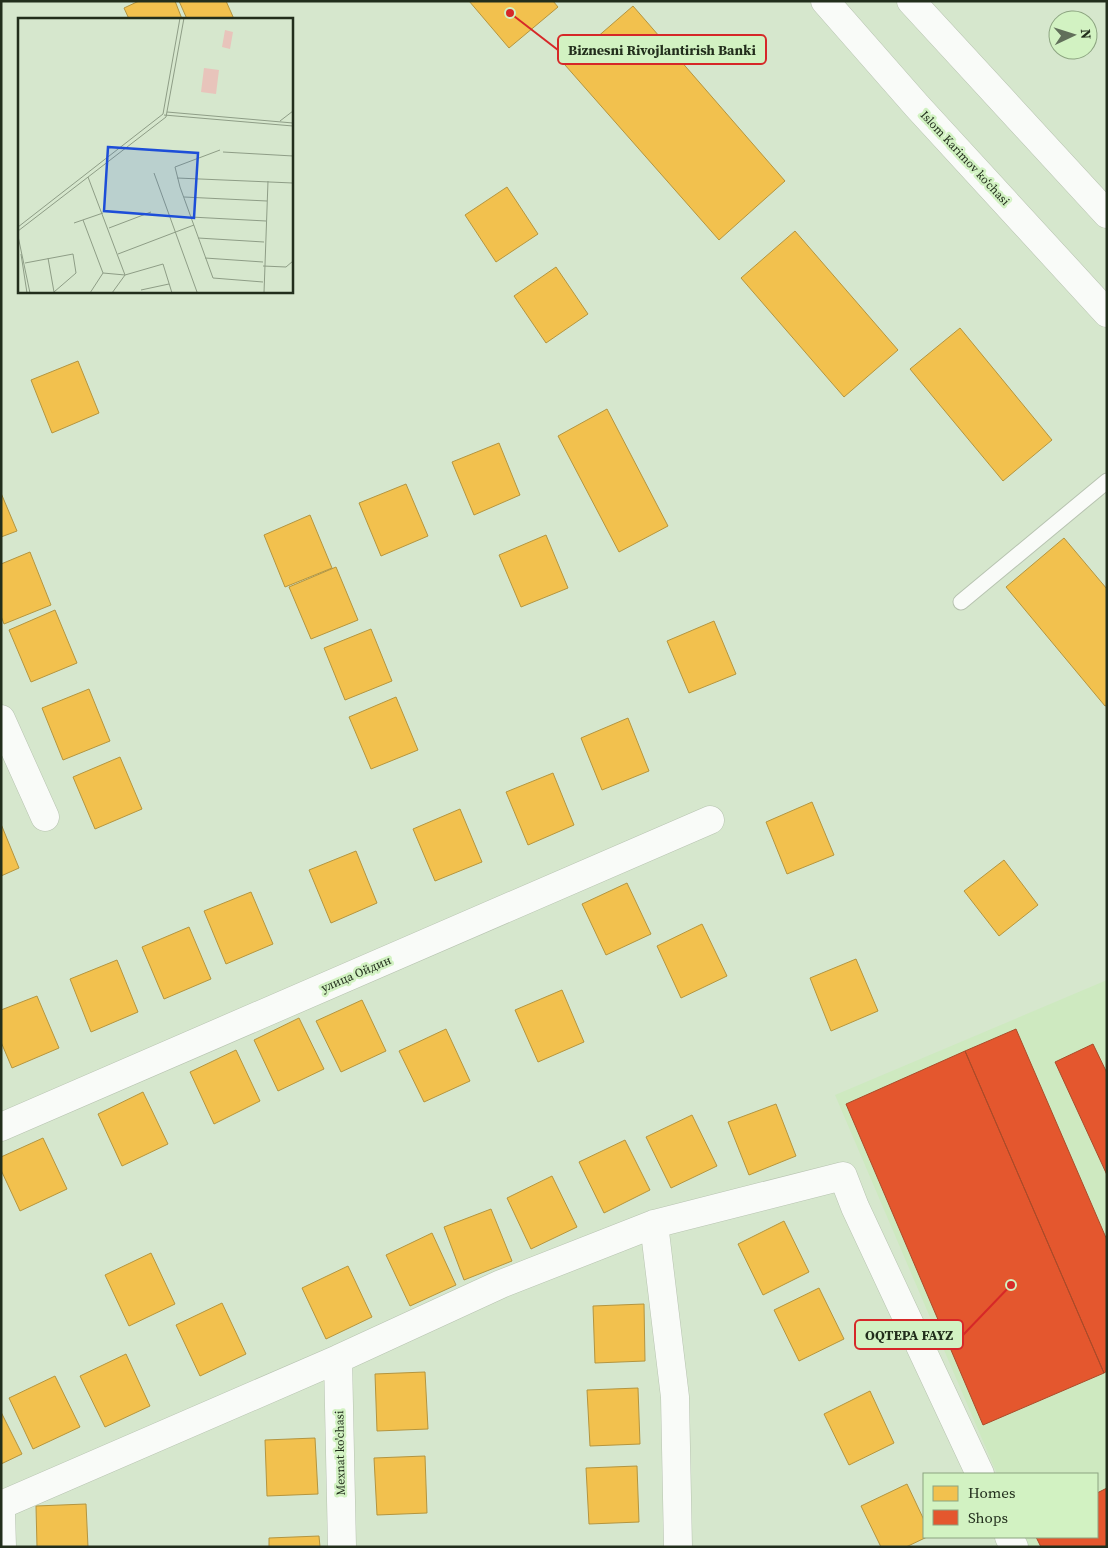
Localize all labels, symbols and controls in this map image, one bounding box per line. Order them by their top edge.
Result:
north arrow [1048,10,1098,60]
inset map [18,18,292,292]
text: N [1076,28,1096,40]
callout: Biznesni Rivojlantirish Banki [558,35,766,64]
text: Biznesni Rivojlantirish Banki [568,40,756,60]
street label: Islom Karimov ko‘chasi [917,107,1013,209]
street label: улица Ойдин [318,952,394,996]
callout: OQTEPA FAYZ [855,1320,963,1349]
text: OQTEPA FAYZ [865,1325,953,1345]
street label: Mexnat ko'chasi [331,1410,349,1496]
legend [923,1473,1098,1538]
text: Homes [968,1482,1015,1503]
text: Shops [968,1507,1008,1528]

